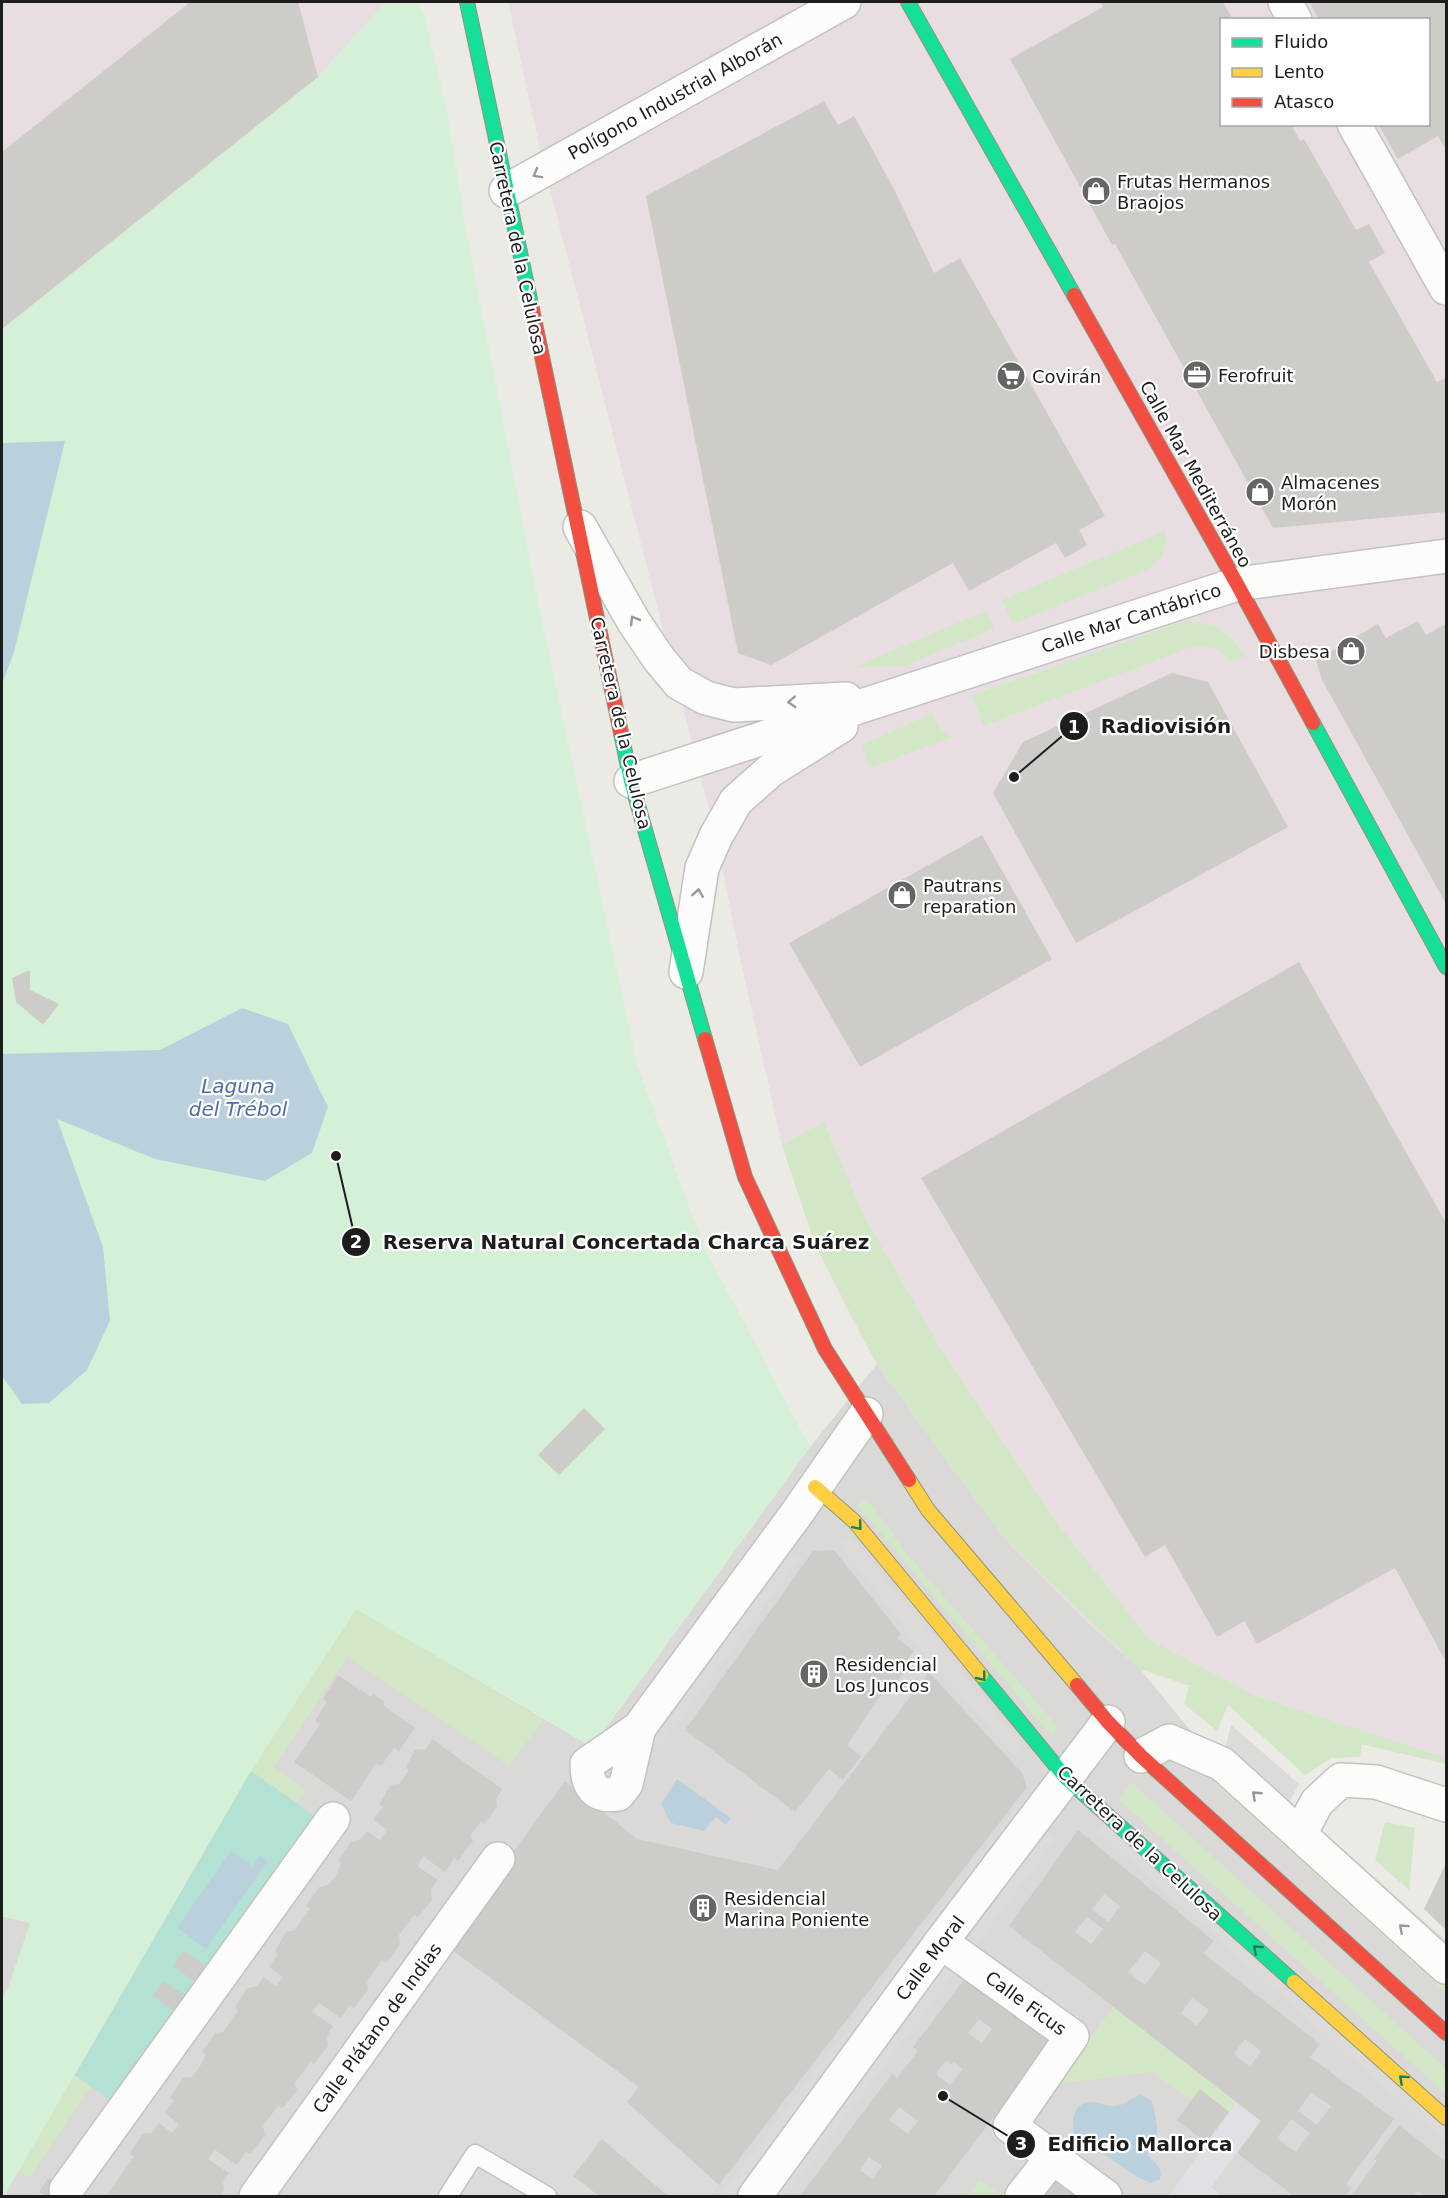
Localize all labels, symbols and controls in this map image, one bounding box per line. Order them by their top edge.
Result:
legend [1220,18,1430,126]
street label: Polígono Industrial Alborán [564,28,786,164]
text: Fluido [1274,31,1328,52]
text: Lento [1274,61,1324,82]
text: Atasco [1274,91,1334,112]
street label: Carretera de la Celulosa [485,139,551,357]
one-way arrow [532,166,543,178]
place label: Frutas Hermanos Braojos [1117,171,1270,213]
shop icon: Frutas Hermanos Braojos [1080,175,1112,207]
office icon: Ferofruit [1181,359,1213,391]
supermarket icon: Covirán [995,360,1027,392]
place label: Ferofruit [1218,365,1294,386]
place label: Covirán [1032,366,1101,387]
street label: Calle Mar Mediterráneo [1136,377,1256,571]
place label: Almacenes Morón [1281,472,1380,514]
shop icon: Almacenes Morón [1244,476,1276,508]
street label: Calle Mar Cantábrico [1038,579,1224,657]
street label: Carretera de la Celulosa [586,615,656,831]
one-way arrow [629,616,641,626]
shop icon: Disbesa [1335,635,1367,667]
place label: Disbesa [1259,641,1330,662]
one-way arrow [788,695,797,708]
callout: Radiovisión [1059,707,1244,745]
text: Radiovisión [1101,714,1231,738]
text: 1 [1068,716,1080,737]
place label: Pautrans reparation [923,875,1016,917]
shop icon: Pautrans reparation [886,879,918,911]
one-way arrow [691,889,703,898]
water label: Laguna del Trébol [189,1074,288,1121]
callout: Reserva Natural Concertada Charca Suárez [341,1223,882,1261]
text: Reserva Natural Concertada Charca Suárez [383,1230,869,1254]
text: 2 [350,1231,362,1252]
one-way arrow [851,1520,862,1530]
place label: Residencial Los Juncos [835,1654,937,1696]
building icon: Residencial Los Juncos [798,1658,830,1690]
one-way arrow [975,1670,986,1681]
street label: Carretera de la Celulosa [1053,1761,1227,1925]
one-way arrow [1253,1791,1263,1802]
place label: Residencial Marina Poniente [724,1888,869,1930]
building icon: Residencial Marina Poniente [687,1892,719,1924]
street label: Calle Moral [891,1912,969,2004]
one-way arrow [1399,1924,1410,1935]
street label: Calle Plátano de Indias [308,1939,446,2117]
one-way arrow [1253,1945,1264,1956]
street label: Calle Ficus [981,1967,1071,2039]
one-way arrow [1399,2075,1410,2086]
callout: Edificio Mallorca [1006,2125,1245,2163]
text: Edificio Mallorca [1047,2132,1233,2156]
text: 3 [1015,2133,1027,2154]

